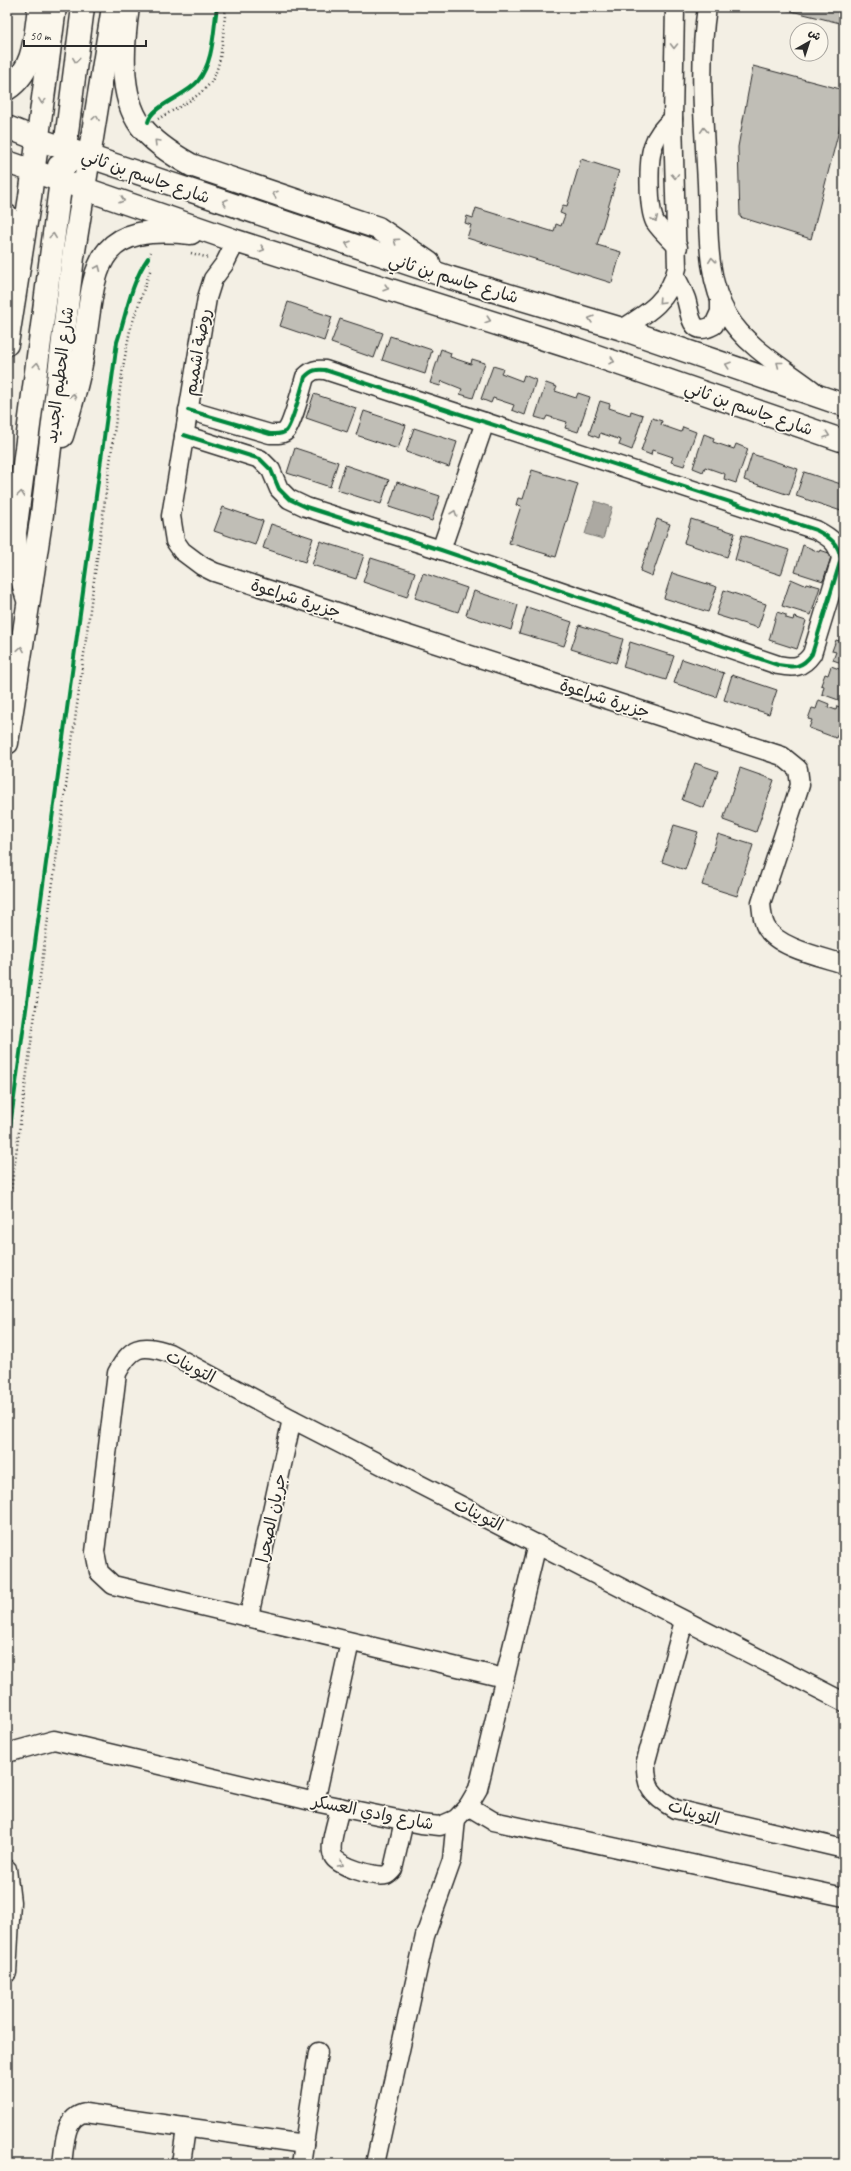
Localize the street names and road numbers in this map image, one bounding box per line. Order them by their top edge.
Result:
street label: شارع جاسم بن ثاني [78,145,213,212]
street label: شارع جاسم بن ثاني [385,249,521,312]
street label: شارع الحطيم الجديد [41,305,80,445]
street label: روضة اشميم [180,307,217,398]
street label: شارع جاسم بن ثاني [681,377,816,444]
street label: جزيرة شراعوة [248,574,344,623]
street label: جزيرة شراعوة [557,674,653,723]
street label: التوينات [163,1345,219,1388]
street label: جريان الصحرا [252,1472,291,1565]
street label: التوينات [451,1493,507,1536]
street label: شارع وادي العسكر [308,1790,435,1837]
street label: التوينات [666,1795,722,1830]

